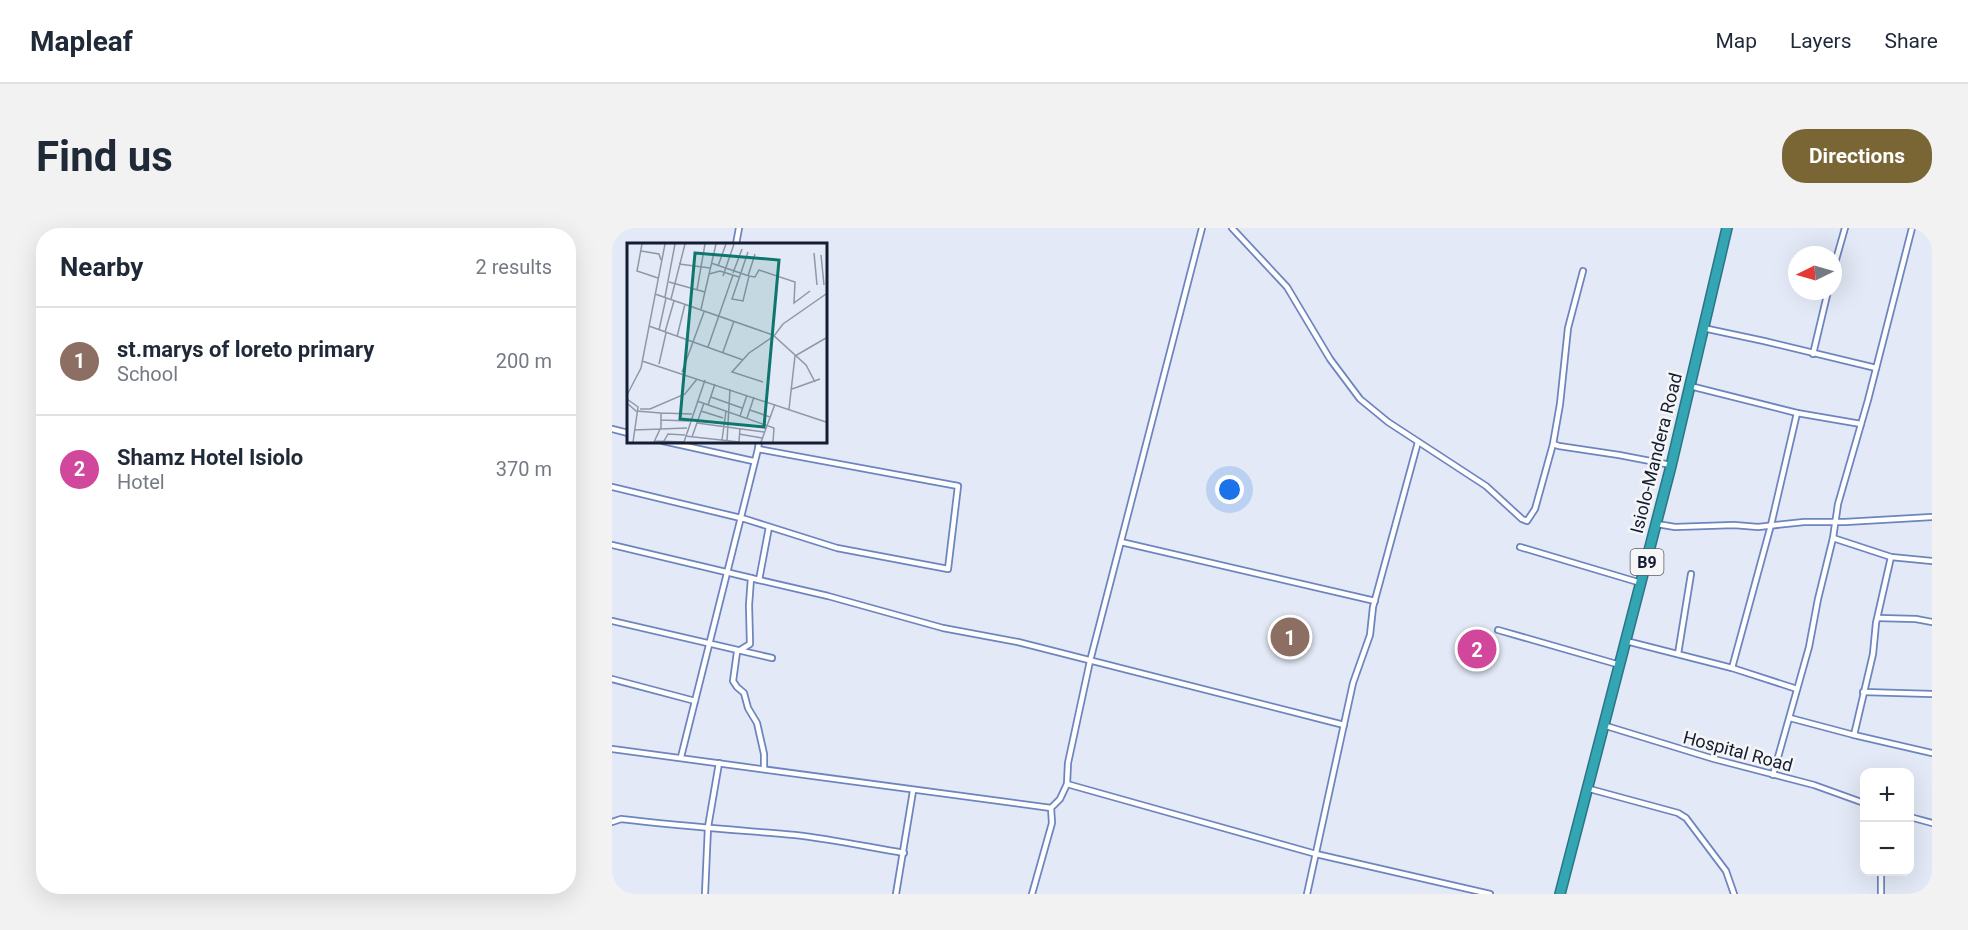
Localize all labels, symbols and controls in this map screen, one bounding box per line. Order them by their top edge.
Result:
text: Mapleaf [30,25,133,58]
text: Map [1715,29,1757,53]
text: Layers [1790,29,1851,53]
text: Share [1884,29,1938,53]
button: Directions [1782,129,1932,183]
text: Find us [36,132,173,181]
inset map [627,243,826,442]
north arrow [1788,246,1842,300]
text: Nearby [60,252,143,282]
text: 2 results [476,255,552,279]
text: st.marys of loreto primary [117,337,374,362]
text: 1 [74,349,85,373]
text: 200 m [496,349,552,373]
text: School [117,362,178,386]
street label: Isiolo-Mandera Road [1626,370,1686,536]
text: Shamz Hotel Isiolo [117,445,303,470]
text: 2 [74,457,85,481]
text: 370 m [496,457,552,481]
text: Hotel [117,470,165,494]
your location [1215,475,1244,504]
road number: B9 [1630,549,1664,575]
pin: 1 [1270,614,1310,660]
pin: 2 [1458,626,1496,672]
street label: Hospital Road [1681,726,1795,776]
map controls [1860,768,1914,876]
button: + [1860,768,1914,822]
button: − [1860,822,1914,876]

